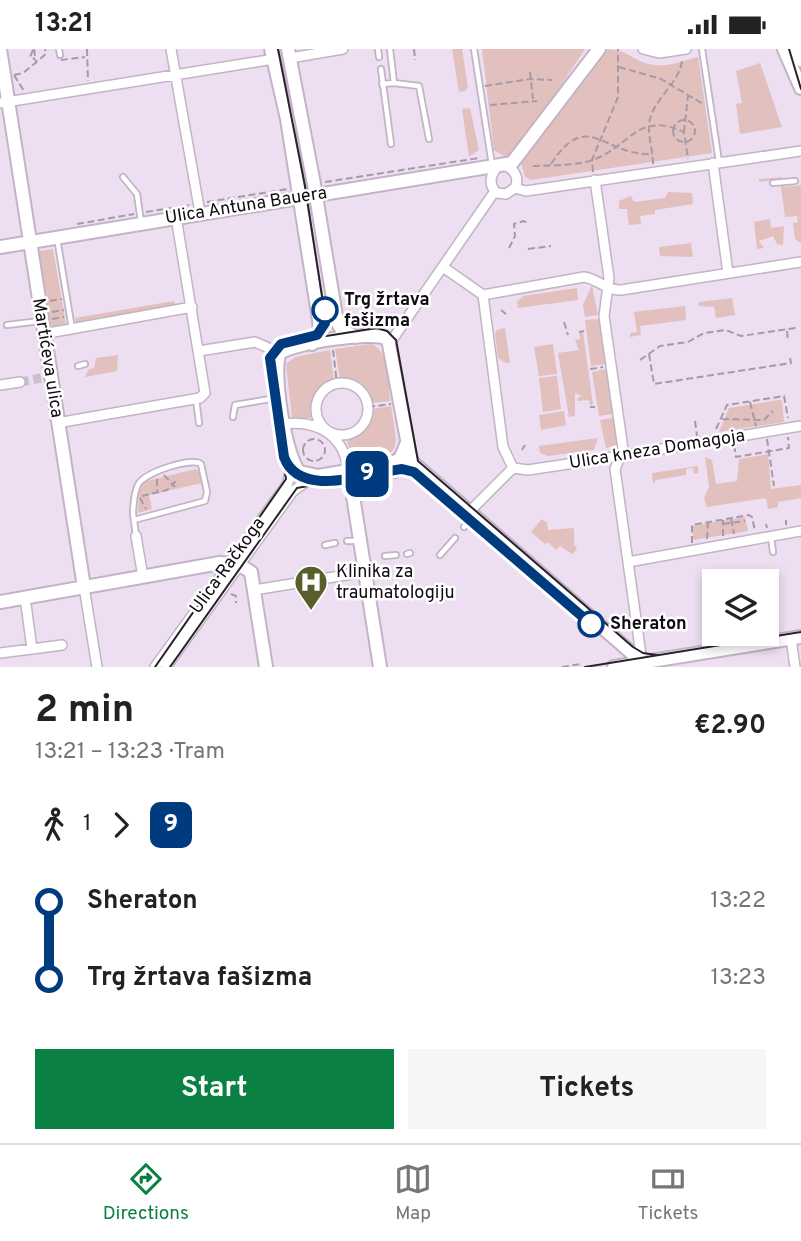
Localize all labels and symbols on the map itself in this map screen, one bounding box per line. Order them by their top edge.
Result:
street label: Ulica Antuna Bauera [163,182,329,230]
place label: Trg žrtava fašizma [344,289,429,333]
street label: Martićeva ulica [26,297,68,419]
marker: Trg žrtava fašizma [312,297,338,323]
street label: Ulica kneza Domagoja [567,425,747,475]
line badge: 9 [344,451,390,497]
street label: Ulica Račkoga [185,513,271,619]
place label: Klinika za traumatologiju [336,561,455,605]
hospital icon: Klinika za traumatologiju [292,563,330,612]
marker: Sheraton [578,611,604,637]
place label: Sheraton [610,613,687,636]

